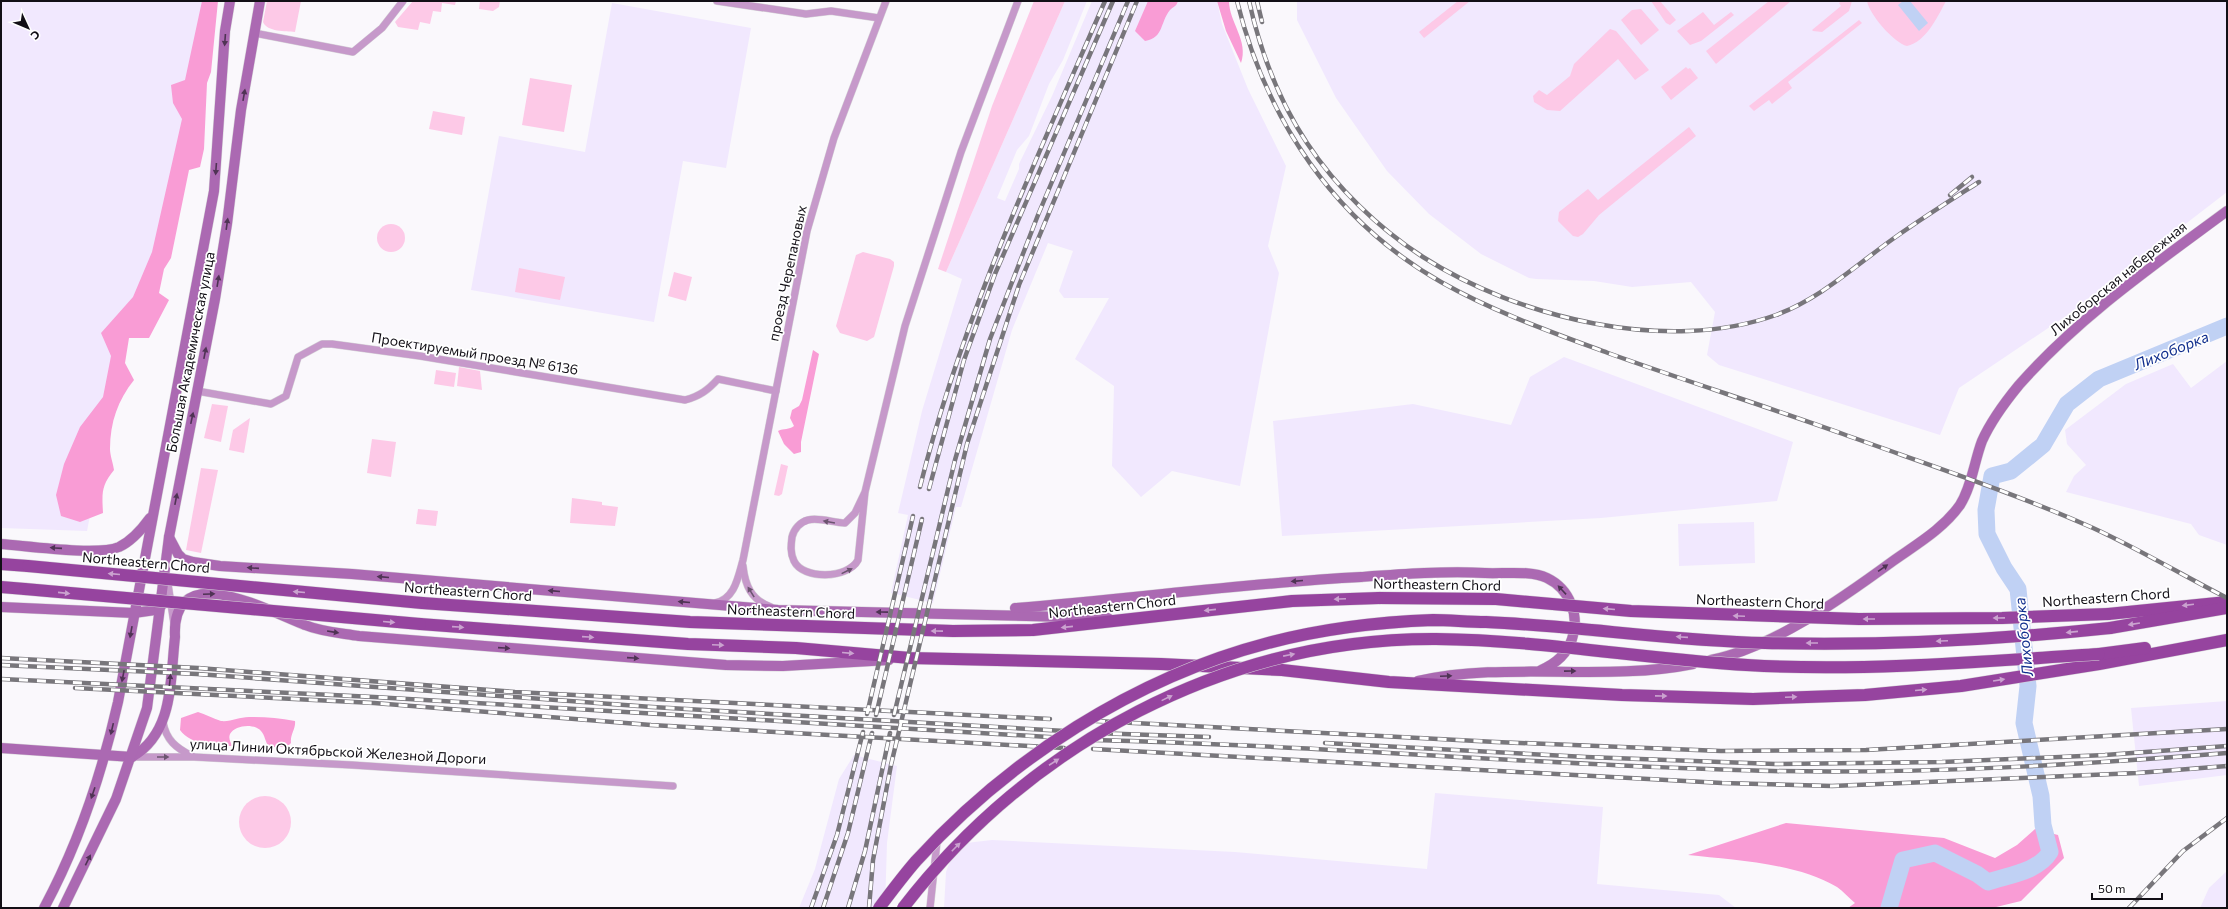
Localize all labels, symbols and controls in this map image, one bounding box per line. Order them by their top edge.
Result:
north arrow [8,8,48,48]
text: С [28,28,43,43]
one-way arrow [221,34,228,46]
one-way arrow [241,89,247,101]
one-way arrow [212,163,219,175]
street label: проезд Черепановых [764,203,810,343]
one-way arrow [224,218,230,230]
street label: Лихоборская набережная [2046,218,2190,338]
street label: Большая Академическая улица [162,250,218,454]
one-way arrow [215,275,221,287]
water label: Лихоборка [2130,327,2211,374]
street label: Проектируемый проезд № 6136 [370,328,580,378]
one-way arrow [202,347,208,359]
one-way arrow [189,412,195,425]
one-way arrow [174,492,180,505]
one-way arrow [823,519,835,525]
one-way arrow [50,545,62,552]
street label: Northeastern Chord [81,548,211,576]
one-way arrow [247,564,259,571]
one-way arrow [1878,565,1888,573]
one-way arrow [842,568,853,574]
one-way arrow [108,571,120,577]
one-way arrow [377,573,389,580]
street label: Northeastern Chord [1373,574,1501,594]
one-way arrow [1291,577,1303,584]
street label: Northeastern Chord [404,578,532,604]
street label: Northeastern Chord [2042,584,2170,610]
one-way arrow [1557,585,1567,595]
one-way arrow [747,586,754,598]
one-way arrow [293,588,305,595]
one-way arrow [548,588,560,594]
one-way arrow [58,589,70,596]
street label: Northeastern Chord [1696,590,1824,612]
one-way arrow [203,591,215,598]
street label: Northeastern Chord [1047,591,1177,621]
one-way arrow [1334,596,1346,603]
water label: Лихоборка [2010,597,2036,678]
one-way arrow [678,598,690,605]
street label: Northeastern Chord [727,600,855,622]
one-way arrow [2182,602,2194,608]
one-way arrow [1603,606,1616,613]
one-way arrow [1204,607,1216,614]
one-way arrow [875,609,888,615]
one-way arrow [1733,612,1745,619]
one-way arrow [1992,615,2005,621]
one-way arrow [1862,616,1875,622]
one-way arrow [383,618,395,625]
one-way arrow [2127,622,2140,628]
one-way arrow [1061,623,1073,630]
one-way arrow [452,624,464,631]
one-way arrow [128,626,134,638]
one-way arrow [930,628,943,634]
one-way arrow [326,629,339,635]
one-way arrow [2066,629,2078,635]
one-way arrow [582,633,594,640]
one-way arrow [1676,634,1688,641]
one-way arrow [1935,638,1948,644]
one-way arrow [1805,640,1818,646]
one-way arrow [712,642,725,648]
one-way arrow [498,645,510,652]
one-way arrow [842,649,854,656]
one-way arrow [1283,652,1295,658]
one-way arrow [627,655,639,662]
one-way arrow [1564,668,1577,674]
one-way arrow [120,670,126,682]
one-way arrow [1440,673,1453,679]
one-way arrow [166,674,173,686]
one-way arrow [1993,677,2005,683]
one-way arrow [1915,686,1927,693]
one-way arrow [1655,693,1667,700]
one-way arrow [1785,694,1797,701]
one-way arrow [1161,695,1173,701]
one-way arrow [108,723,114,735]
street label: улица Линии Октябрьской Железной Дороги [189,735,487,767]
one-way arrow [157,754,170,760]
one-way arrow [1049,758,1059,766]
one-way arrow [90,787,96,799]
one-way arrow [951,842,961,852]
one-way arrow [84,855,91,866]
scale bar [2092,875,2162,901]
text: 50 m [2098,881,2126,895]

